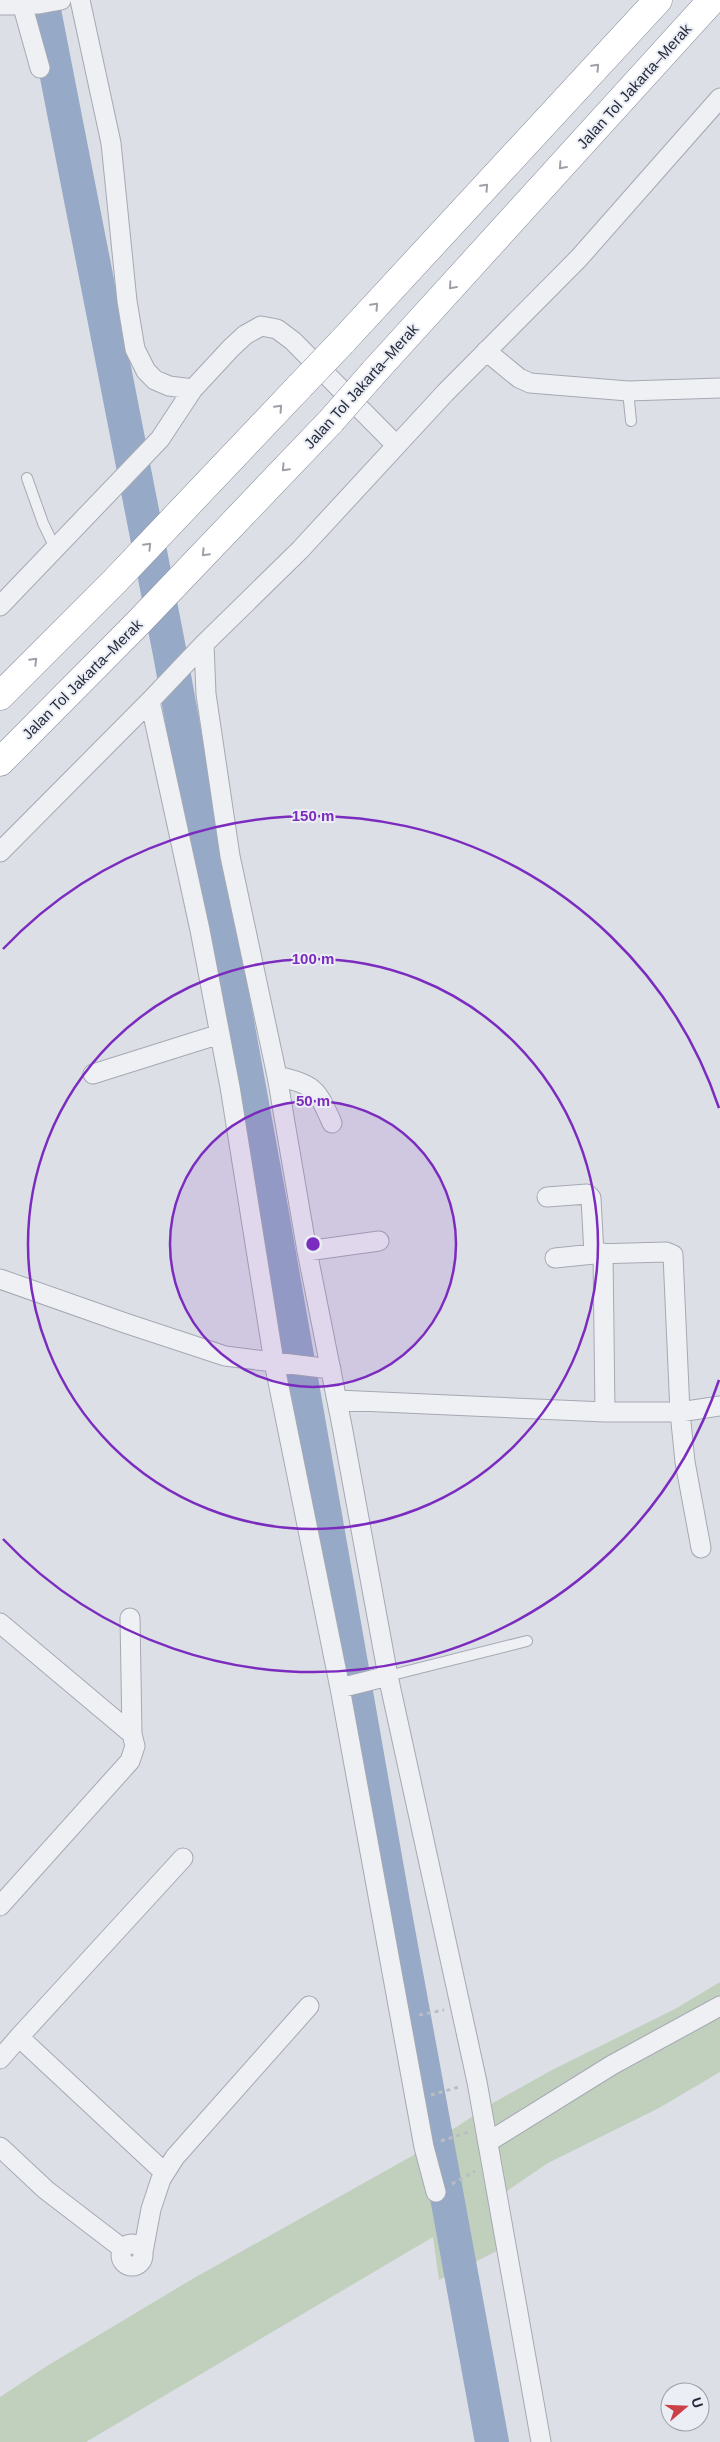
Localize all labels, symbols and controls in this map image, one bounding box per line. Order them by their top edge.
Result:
street label: Jalan Tol Jakarta–Merak [573,20,695,152]
one-way arrow [590,64,599,73]
one-way arrow [558,160,567,169]
one-way arrow [479,183,488,192]
one-way arrow [449,280,458,289]
one-way arrow [369,303,378,312]
street label: Jalan Tol Jakarta–Merak [300,320,422,452]
one-way arrow [273,404,282,413]
one-way arrow [282,463,291,472]
one-way arrow [142,542,151,551]
one-way arrow [202,547,211,556]
street label: Jalan Tol Jakarta–Merak [19,615,146,742]
one-way arrow [29,658,38,667]
text: 150 m [292,807,334,824]
text: 100 m [292,950,334,967]
text: 50 m [296,1092,330,1109]
centre of rings [304,1235,322,1253]
north arrow [660,2382,710,2432]
text: U [688,2395,707,2410]

